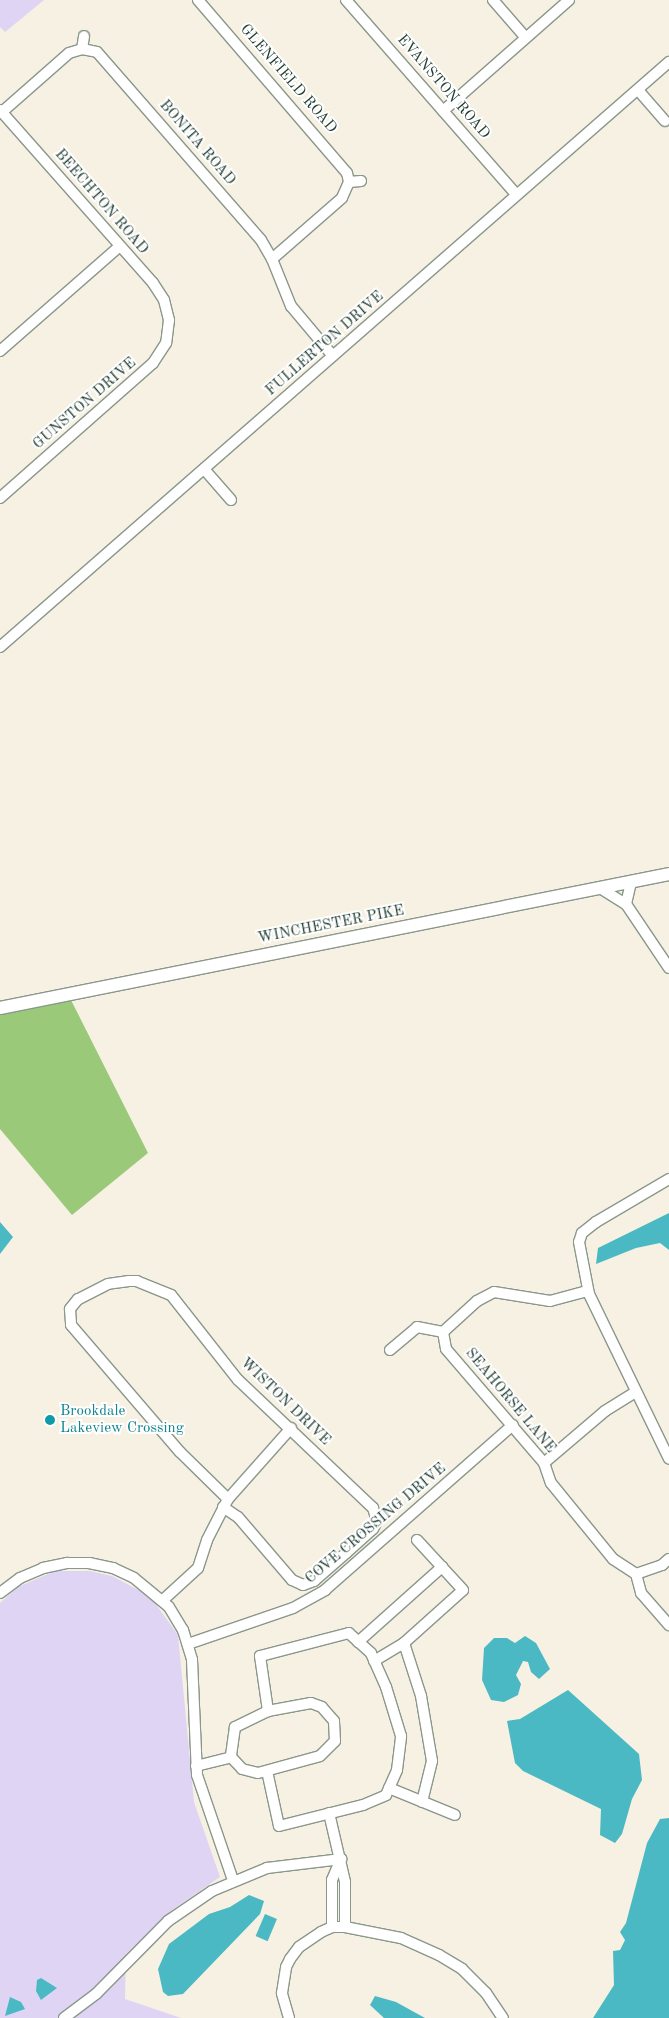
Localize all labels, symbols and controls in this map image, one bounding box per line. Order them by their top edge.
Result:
street label: GLENFIELD ROAD [236,21,340,137]
street label: EVANSTON ROAD [393,31,493,143]
street label: BONITA ROAD [155,97,239,189]
street label: BEECHTON ROAD [50,146,152,258]
street label: FULLERTON DRIVE [262,288,388,400]
street label: GUNSTON DRIVE [30,354,140,454]
street label: WINCHESTER PIKE [256,902,406,948]
street label: SEAHORSE LANE [461,1345,559,1457]
street label: WISTON DRIVE [236,1354,334,1450]
place label: Brookdale Lakeview Crossing [60,1402,184,1437]
marker: Brookdale Lakeview Crossing [44,1414,56,1426]
street label: COVE CROSSING DRIVE [302,1460,450,1588]

